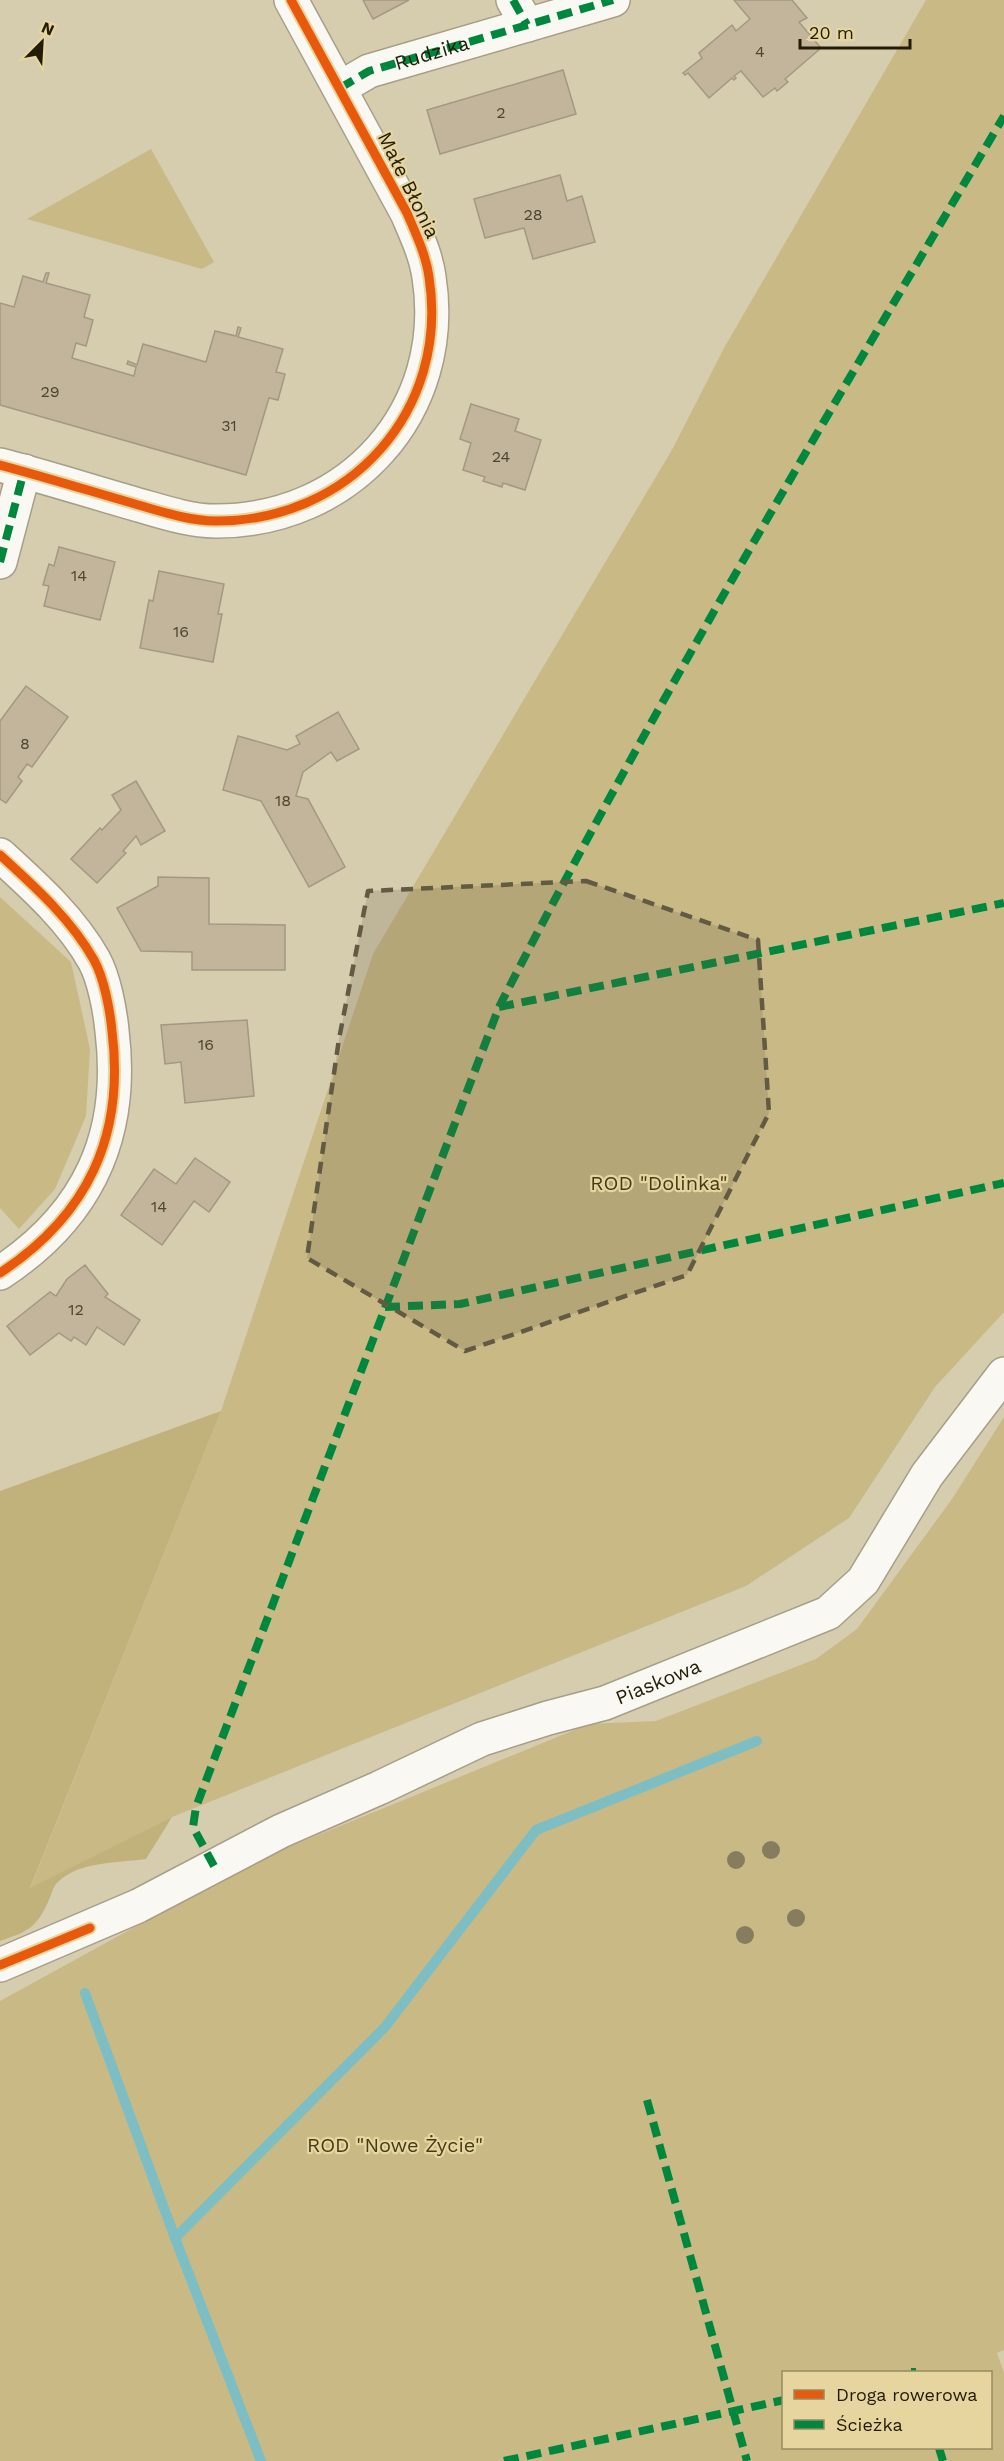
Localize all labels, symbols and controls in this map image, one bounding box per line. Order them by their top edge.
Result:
north arrow [12,12,72,72]
scale bar [800,12,910,50]
text: N [39,18,57,40]
text: 20 m [809,22,854,43]
street label: Rudzika [392,31,472,75]
house number: 4 [755,42,765,61]
house number: 2 [496,103,506,122]
street label: Małe Błonia [373,128,445,242]
house number: 28 [523,205,543,224]
house number: 29 [40,382,60,401]
house number: 31 [221,416,237,435]
house number: 24 [492,447,511,466]
house number: 14 [71,566,87,585]
house number: 16 [173,622,189,641]
house number: 8 [20,734,30,753]
house number: 18 [275,791,291,810]
house number: 16 [198,1035,214,1054]
park label: ROD "Dolinka" [590,1171,728,1195]
house number: 14 [151,1197,167,1216]
house number: 12 [68,1300,84,1319]
street label: Piaskowa [612,1654,704,1710]
park label: ROD "Nowe Życie" [307,2133,483,2157]
legend [782,2371,992,2449]
text: Droga rowerowa [836,2384,978,2405]
text: Ścieżka [836,2414,903,2435]

